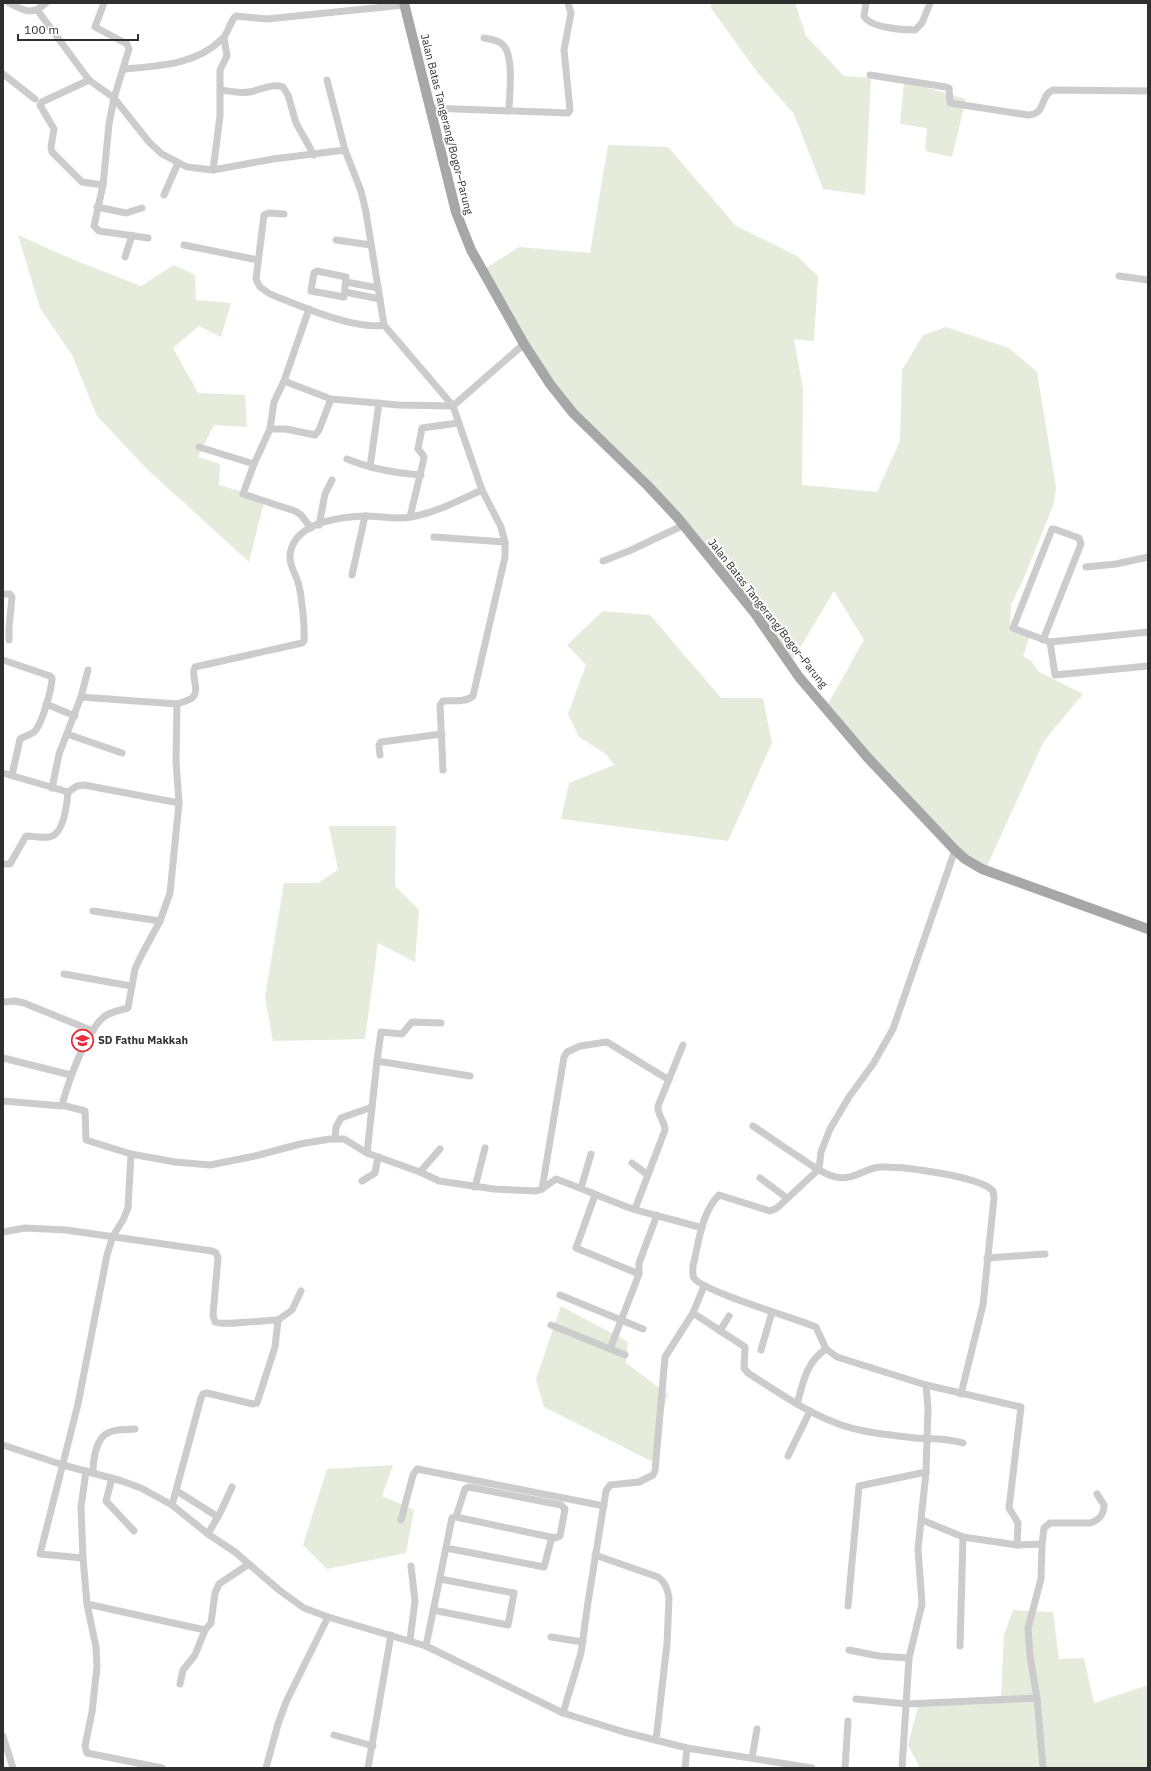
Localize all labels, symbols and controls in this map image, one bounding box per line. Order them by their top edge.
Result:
scale bar [18,16,138,42]
text: 100 m [24,22,59,37]
street label: Jalan Batas Tangerang/Bogor–Parung [418,32,476,216]
street label: Jalan Batas Tangerang/Bogor–Parung [705,535,831,691]
school or university icon: SD Fathu Makkah [69,1027,95,1053]
place label: SD Fathu Makkah [98,1033,188,1047]

